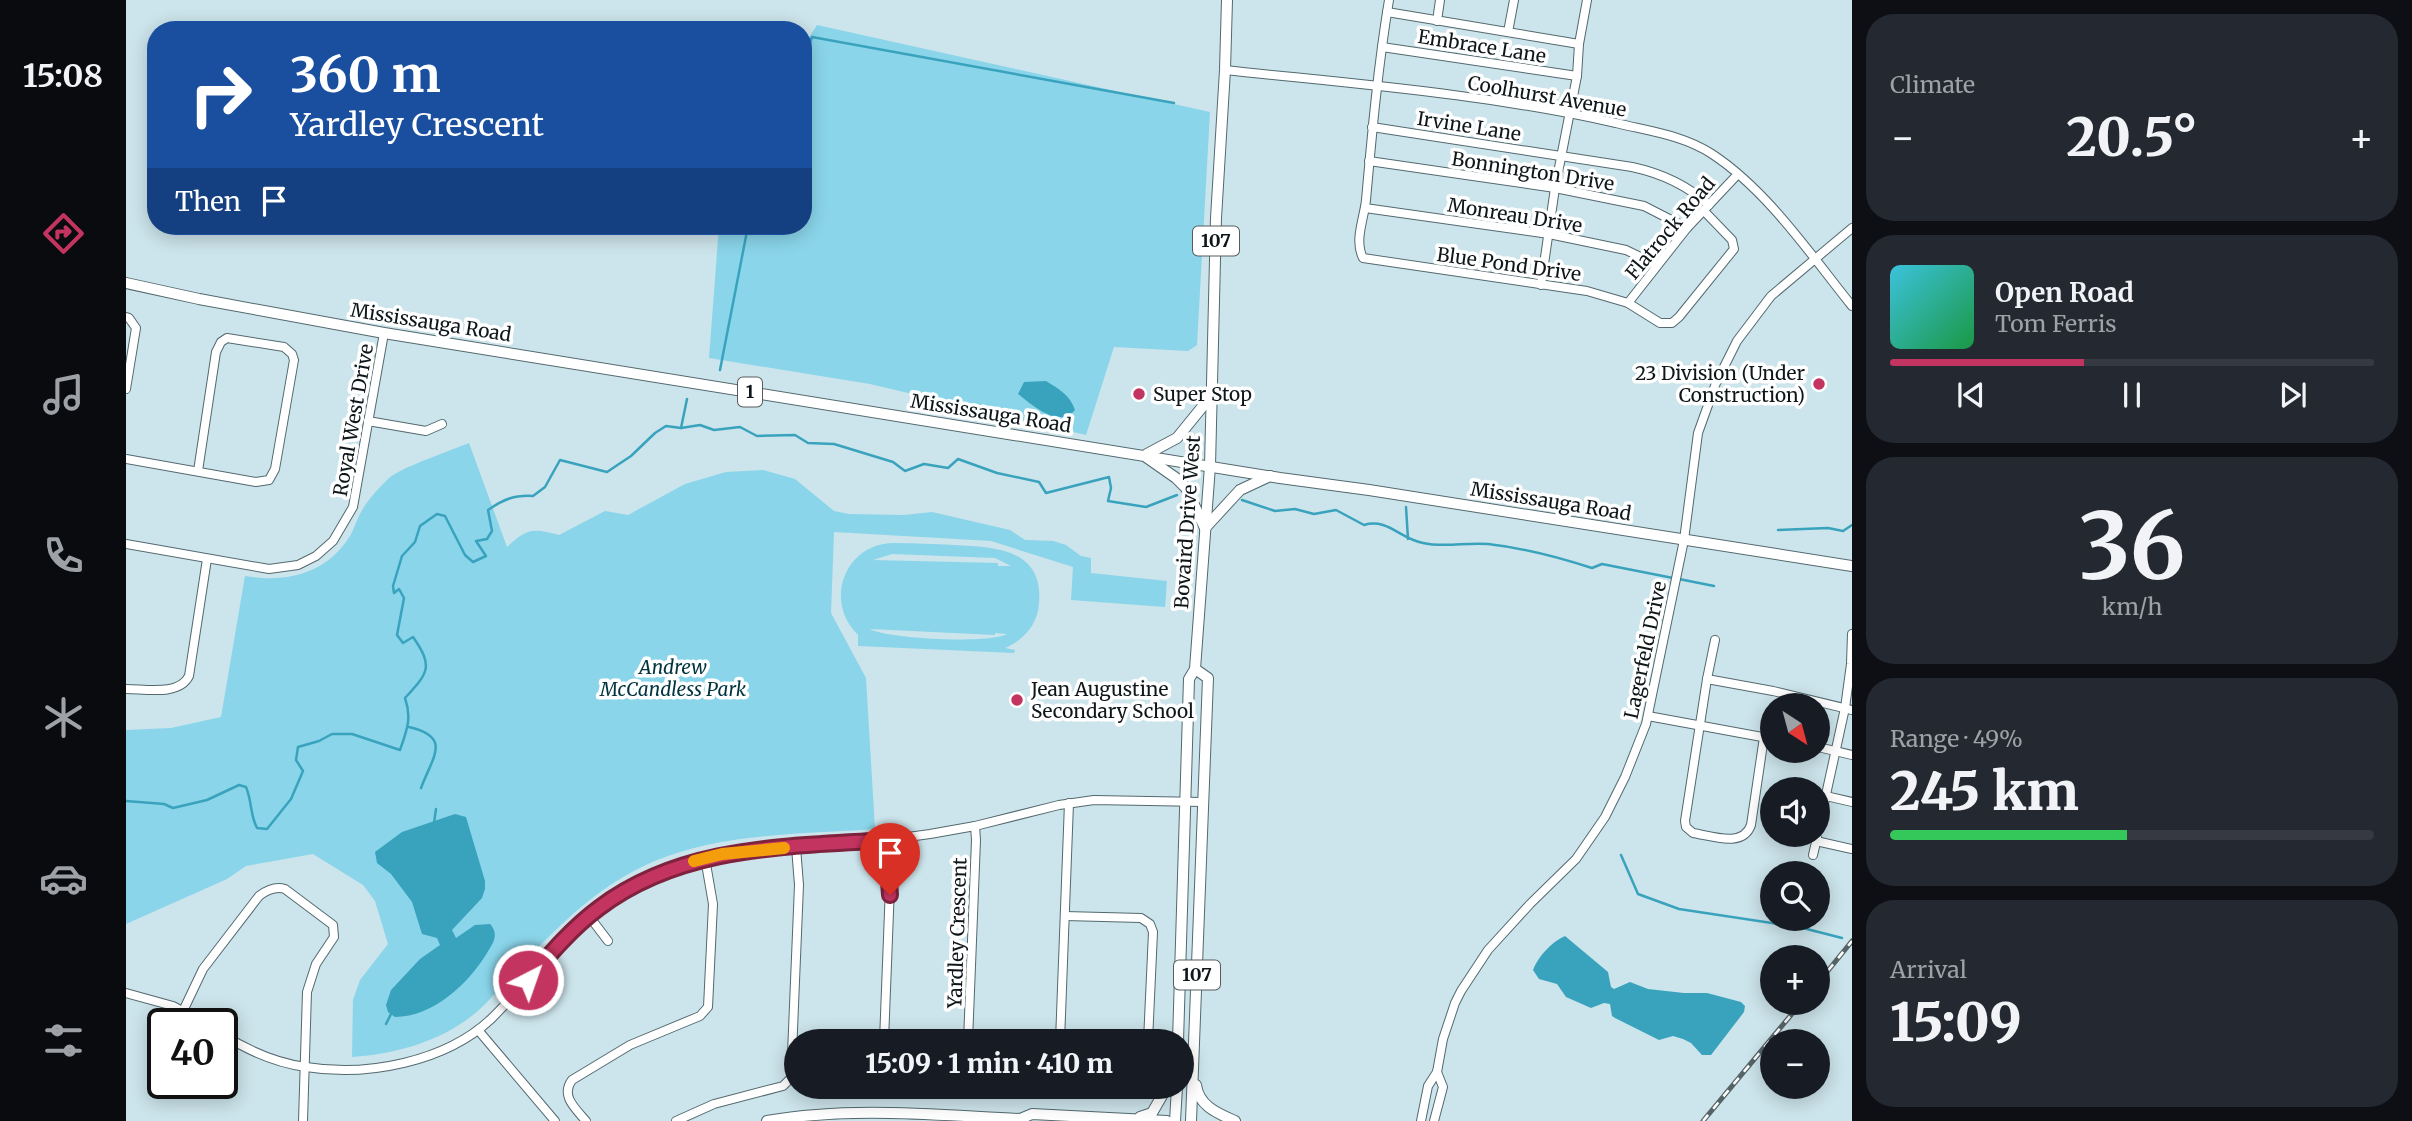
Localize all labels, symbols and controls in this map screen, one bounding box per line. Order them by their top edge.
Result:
street label: Embrace Lane [1416,24,1548,68]
text: 360 m [290,44,441,105]
icon: right [175,49,266,140]
text: 15:08 [23,56,103,96]
street label: Coolhurst Avenue [1466,70,1628,122]
text: Climate [1890,70,1975,99]
text: Yardley Crescent [290,105,544,145]
text: 20.5° [2066,105,2198,170]
street label: Irvine Lane [1415,106,1523,146]
text: − [1890,114,1915,161]
text: + [2349,114,2374,161]
street label: Bonnington Drive [1450,146,1616,196]
street label: Flatrock Road [1620,172,1720,284]
icon: arrive [255,182,293,220]
text: Then [175,185,241,218]
street label: Monreau Drive [1446,193,1584,238]
icon: directions [39,209,88,258]
road number: 107 [1193,227,1239,256]
street label: Blue Pond Drive [1435,242,1583,286]
text: Open Road [1995,276,2134,309]
street label: Mississauga Road [349,297,513,347]
text: Tom Ferris [1995,309,2117,338]
street label: Royal West Drive [328,342,378,498]
place label: 23 Division (Under Construction) [1635,361,1805,407]
icon: music [39,370,88,419]
marker: 23 Division (Under Construction) [1811,376,1827,392]
icon: previous [1952,376,1990,414]
icon: pause [2113,376,2151,414]
icon: next [2274,376,2312,414]
road number: 1 [738,378,762,406]
place label: Super Stop [1153,382,1252,406]
marker: Super Stop [1131,386,1147,402]
street label: Mississauga Road [909,388,1073,438]
street label: Bovaird Drive West [1169,434,1205,610]
street label: Mississauga Road [1469,476,1633,526]
text: 36 [2079,489,2185,604]
icon: phone [39,531,88,580]
street label: Lagerfeld Drive [1619,579,1671,721]
text: km/h [2102,592,2162,621]
park label: Andrew McCandless Park [599,655,747,701]
place label: Jean Augustine Secondary School [1030,677,1194,723]
marker: Jean Augustine Secondary School [1009,692,1025,708]
icon: climate [39,693,88,742]
north arrow [1760,693,1830,763]
map controls [1760,693,1830,1099]
text: Range · 49% [1890,724,2023,753]
text: 245 km [1890,759,2079,824]
button: sound [1760,777,1830,847]
pin [860,823,920,895]
icon: arrive [871,834,909,872]
icon: car [39,854,88,903]
street label: Yardley Crescent [942,857,972,1010]
button: search [1760,861,1830,931]
position arrow [491,943,565,1017]
button: + [1760,945,1830,1015]
text: Arrival [1890,955,1967,984]
road number: 107 [1174,960,1220,990]
text: 15:09 [1890,990,2022,1055]
speed limit sign: 40 [147,1008,238,1099]
icon: filters [39,1016,88,1065]
button: − [1760,1029,1830,1099]
text: 15:09 · 1 min · 410 m [865,1047,1113,1080]

